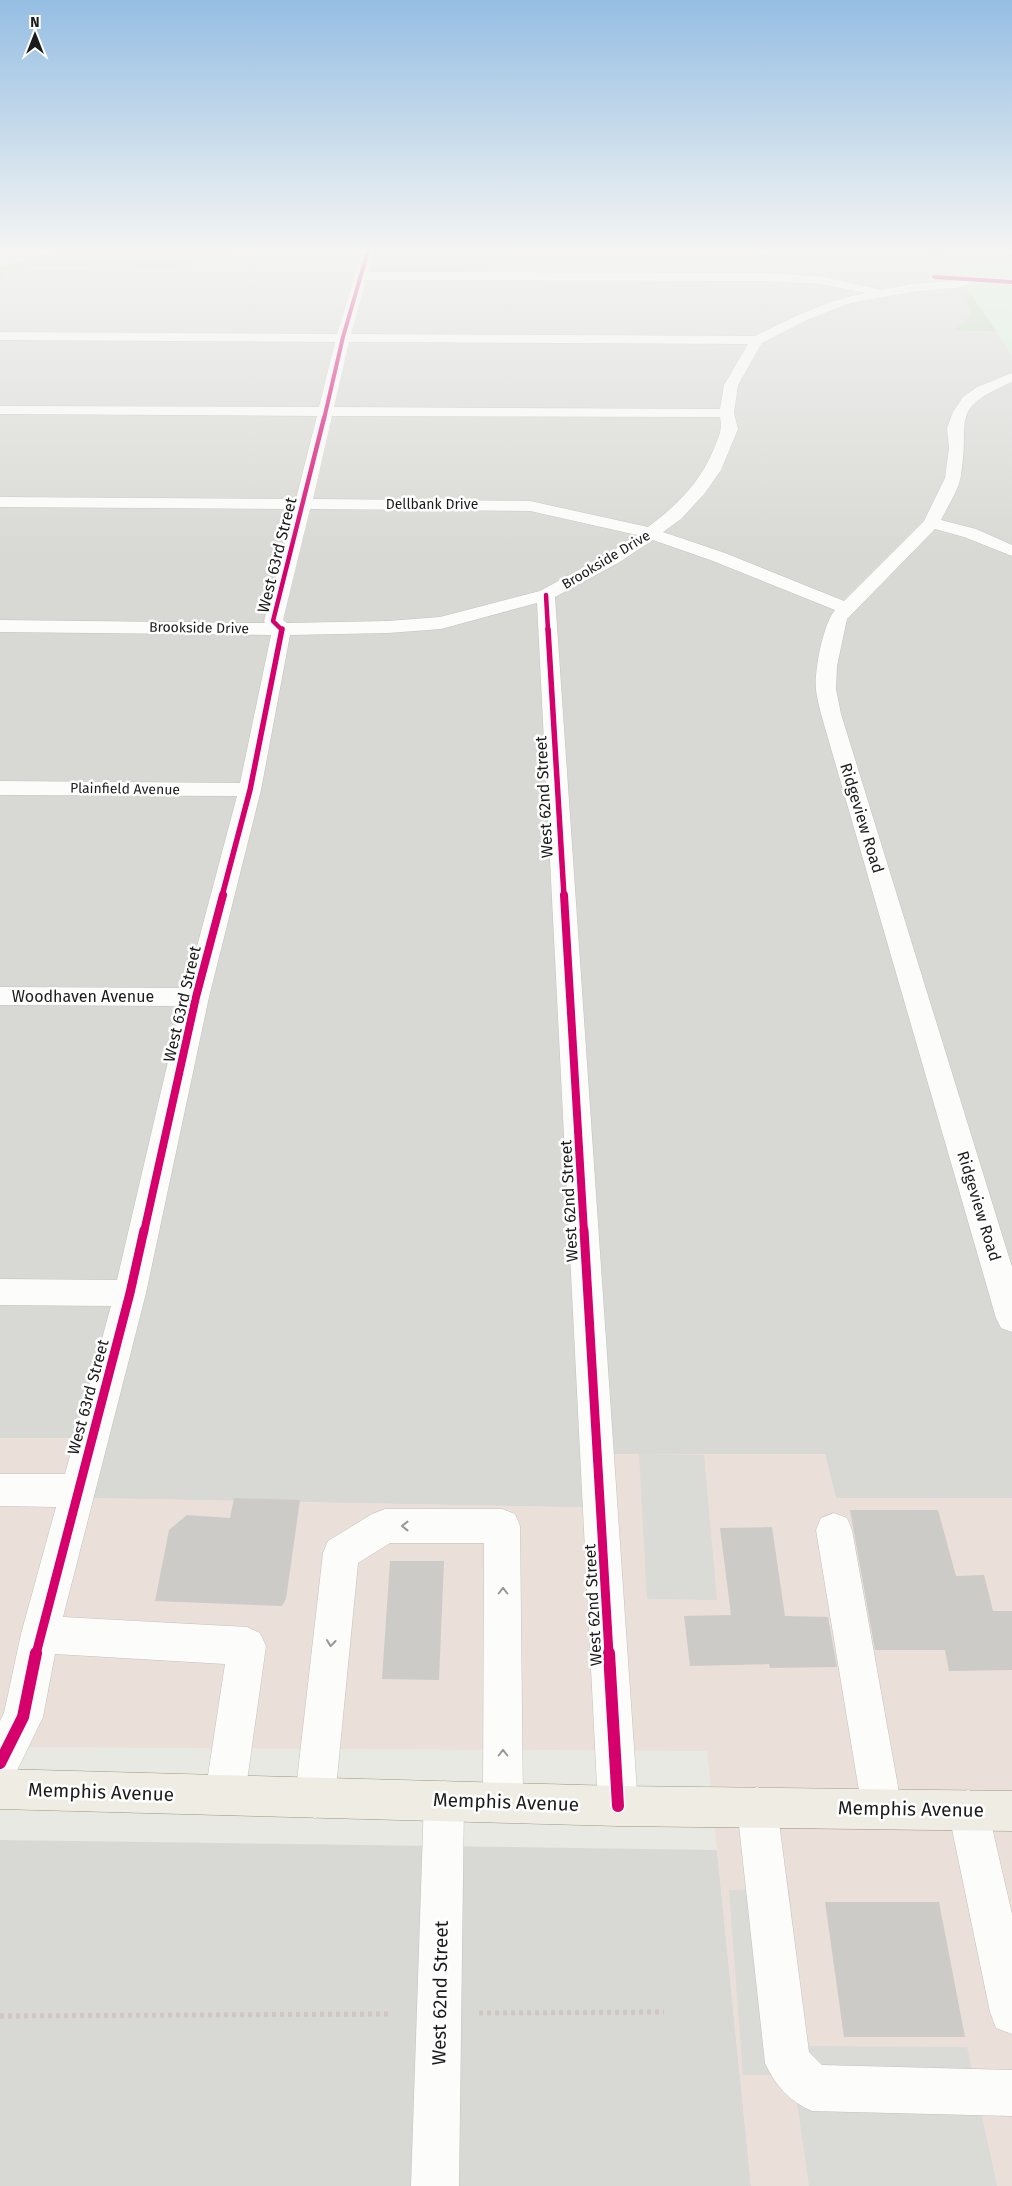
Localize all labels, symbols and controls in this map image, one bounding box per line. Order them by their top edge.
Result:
north arrow [10,10,60,60]
text: N [30,14,40,31]
street label: West 63rd Street [253,495,301,615]
street label: Dellbank Drive [386,496,478,513]
street label: Brookside Drive [559,527,653,593]
street label: Brookside Drive [149,619,249,637]
street label: West 62nd Street [531,735,557,858]
street label: Ridgeview Road [836,761,888,875]
street label: Plainfield Avenue [70,780,180,798]
street label: West 63rd Street [159,944,205,1064]
street label: Woodhaven Avenue [12,987,154,1006]
street label: West 62nd Street [556,1139,582,1262]
street label: Ridgeview Road [953,1149,1005,1263]
street label: West 63rd Street [63,1337,113,1457]
one-way arrow [401,1521,408,1531]
street label: West 62nd Street [580,1543,606,1666]
one-way arrow [498,1586,508,1594]
one-way arrow [326,1639,337,1647]
one-way arrow [498,1749,508,1756]
street label: Memphis Avenue [28,1778,174,1806]
street label: Memphis Avenue [433,1788,579,1816]
street label: Memphis Avenue [838,1796,984,1822]
street label: West 62nd Street [427,1920,453,2066]

